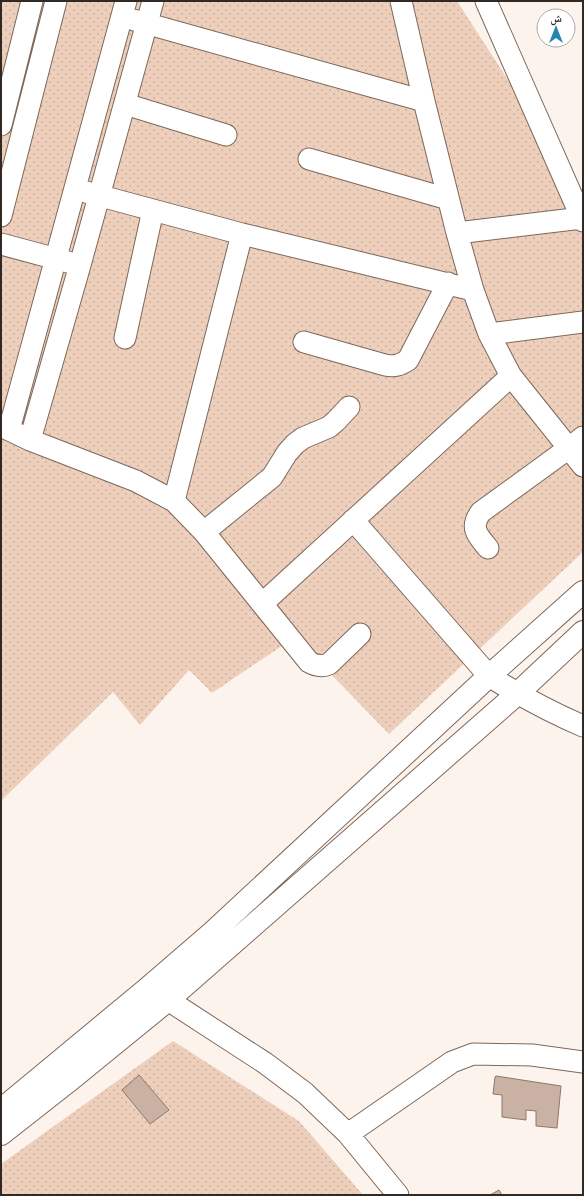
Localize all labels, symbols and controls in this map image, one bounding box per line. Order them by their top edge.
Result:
north arrow [536,8,576,48]
text: ش [550,11,562,26]

